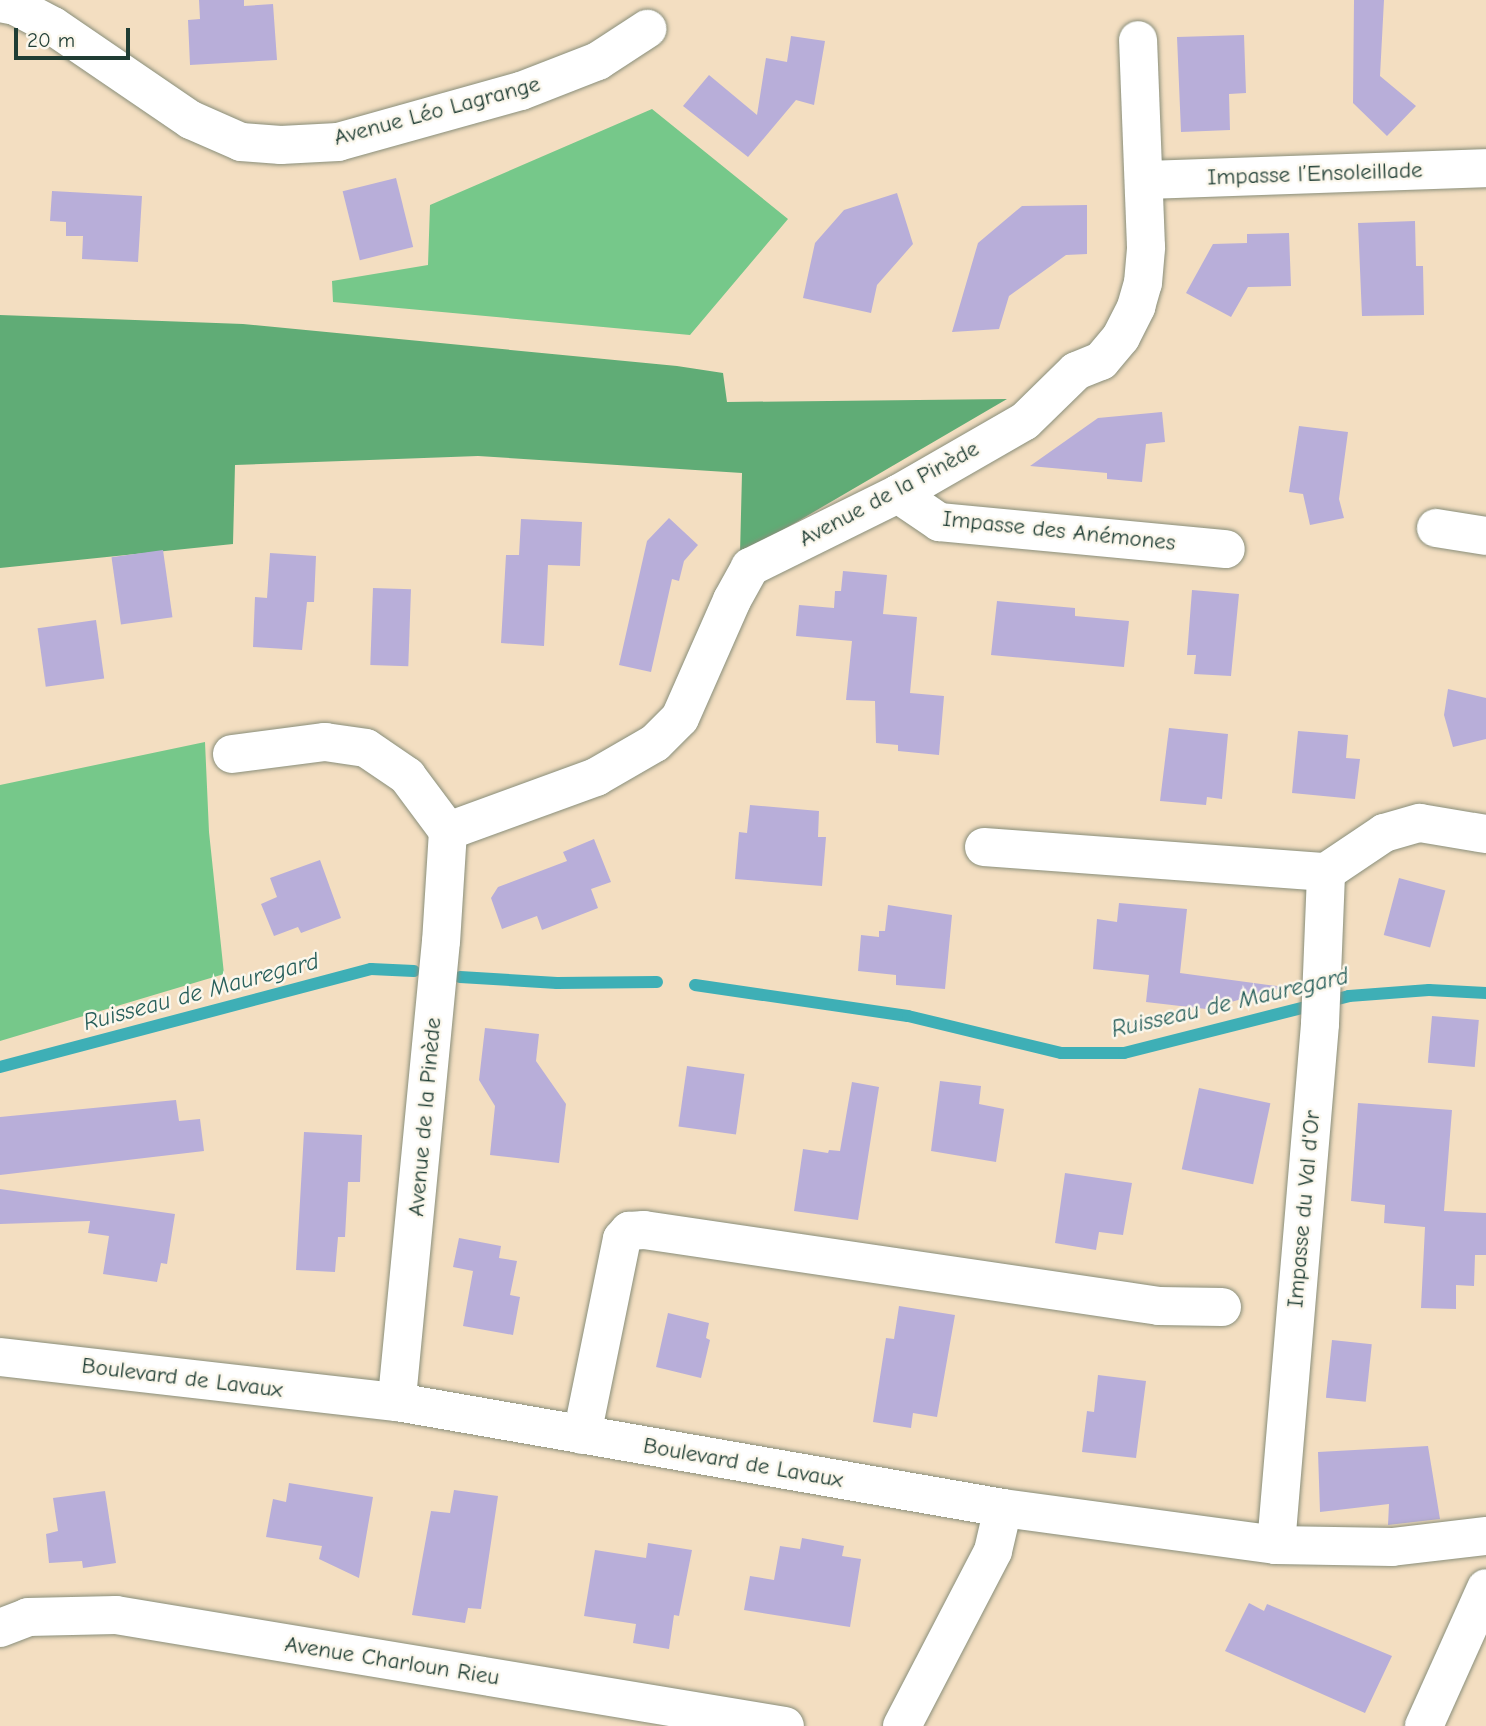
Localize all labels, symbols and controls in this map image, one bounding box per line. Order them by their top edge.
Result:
scale bar [18,14,133,58]
text: 20 m [27,28,75,52]
street label: Avenue Léo Lagrange [331,70,543,152]
street label: Impasse l’Ensoleillade [1207,156,1423,192]
street label: Avenue de la Pinède [794,435,984,553]
street label: Impasse des Anémones [941,505,1177,557]
water label: Ruisseau de Mauregard [80,947,322,1037]
water label: Ruisseau de Mauregard [1109,962,1351,1044]
street label: Avenue de la Pinède [403,1016,447,1218]
street label: Impasse du Val d'Or [1282,1109,1326,1309]
street label: Boulevard de Lavaux [80,1352,284,1404]
street label: Boulevard de Lavaux [641,1432,845,1494]
street label: Avenue Charloun Rieu [283,1630,501,1692]

